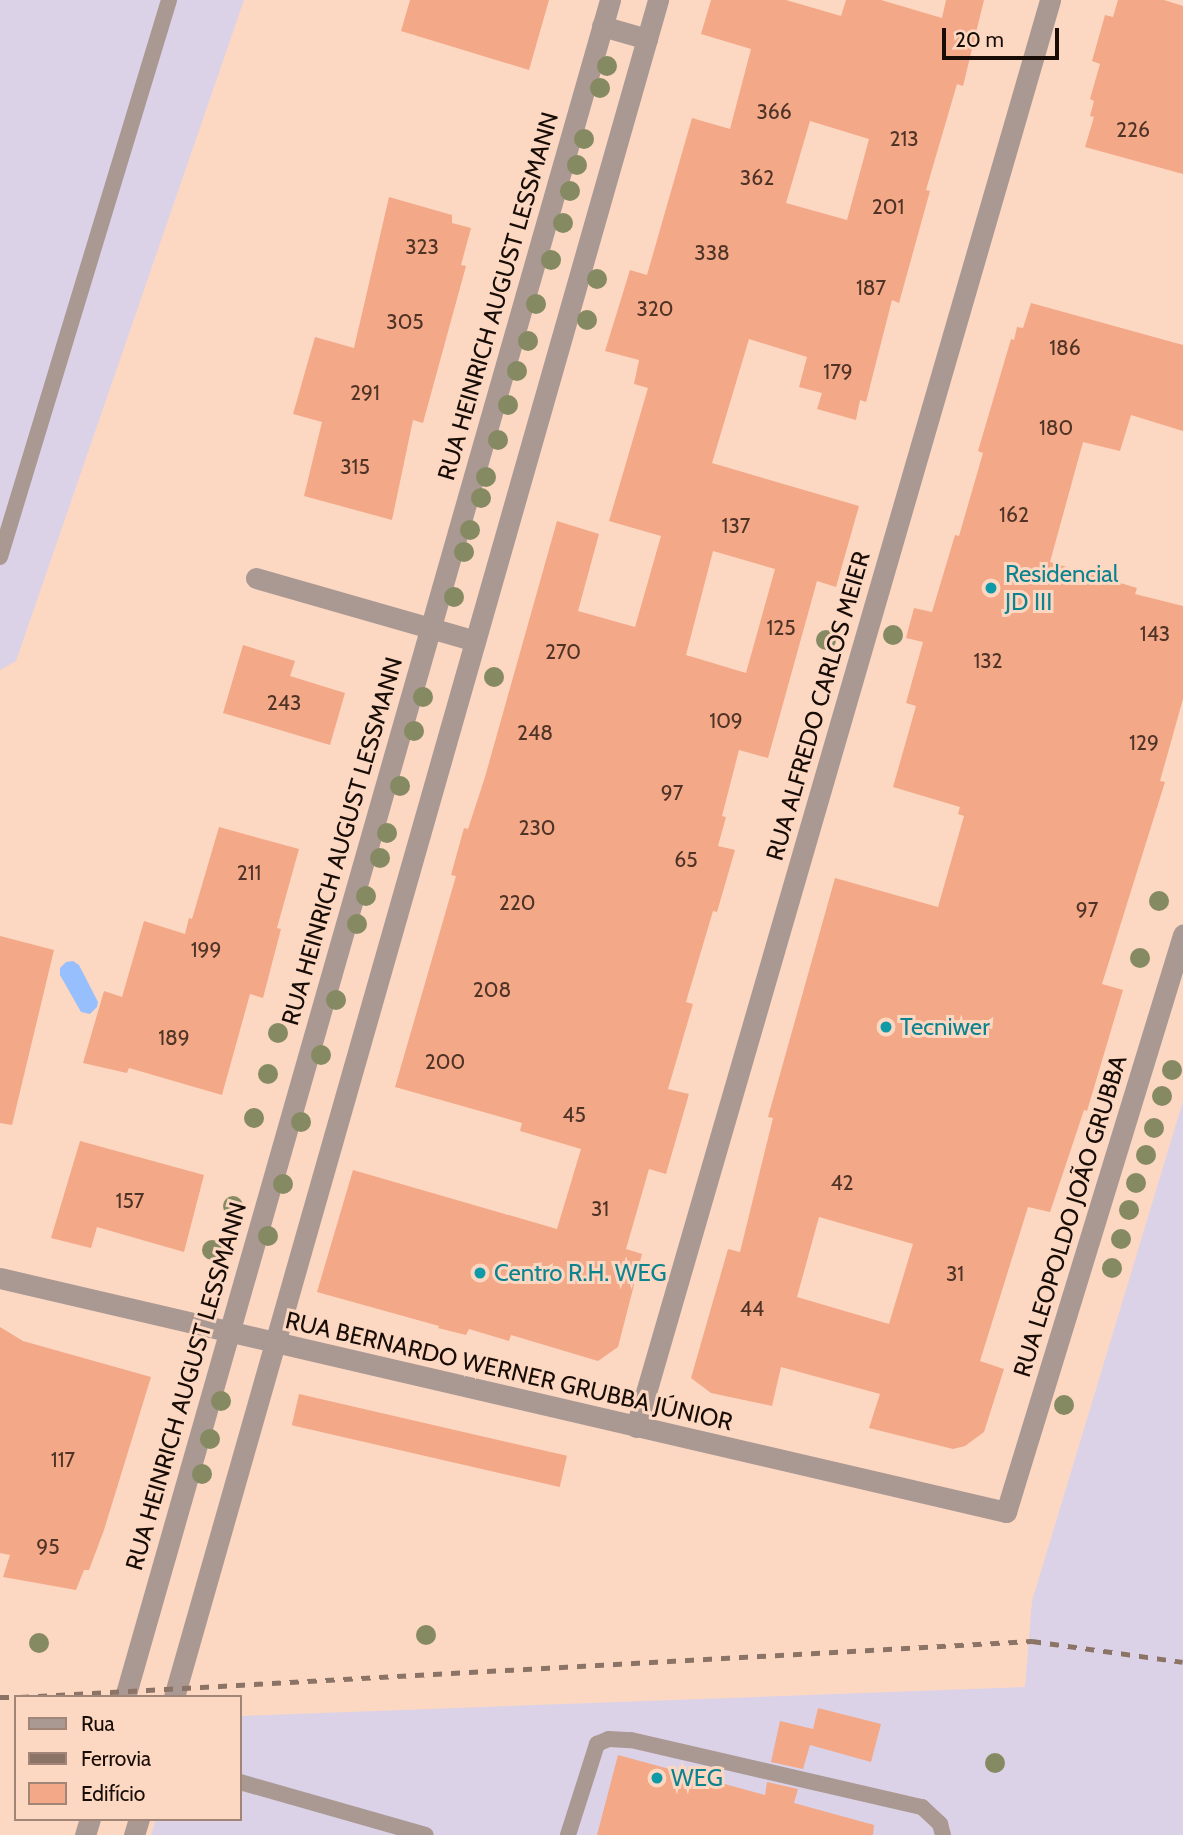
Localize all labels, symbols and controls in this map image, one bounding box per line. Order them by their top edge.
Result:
scale bar [945,14,1062,58]
text: 20 m [955,27,1004,52]
house number: 366 [756,99,792,125]
street label: RUA HEINRICH AUGUST LESSMANN [432,109,564,483]
house number: 226 [1116,117,1150,143]
house number: 213 [889,126,919,152]
house number: 362 [740,165,774,191]
house number: 201 [872,194,904,220]
house number: 323 [405,234,439,260]
house number: 338 [694,240,730,266]
house number: 187 [856,275,886,301]
house number: 320 [636,296,674,322]
house number: 305 [386,309,424,335]
house number: 186 [1049,335,1081,361]
house number: 179 [823,359,853,385]
house number: 291 [350,380,380,406]
house number: 180 [1039,415,1073,441]
house number: 315 [340,454,370,480]
house number: 162 [999,502,1029,528]
house number: 137 [722,513,750,539]
street label: RUA ALFREDO CARLOS MEIER [760,548,876,864]
place label: Residencial JD III [1005,560,1119,616]
marker: Residencial JD III [983,580,999,596]
house number: 125 [766,615,796,641]
house number: 143 [1140,621,1170,647]
house number: 270 [545,639,581,665]
house number: 132 [973,648,1003,674]
street label: RUA HEINRICH AUGUST LESSMANN [276,654,408,1028]
house number: 243 [267,690,301,716]
house number: 109 [709,708,743,734]
house number: 248 [517,720,553,746]
house number: 129 [1129,730,1159,756]
house number: 97 [661,780,683,806]
house number: 230 [518,815,556,841]
house number: 65 [674,847,698,873]
house number: 211 [237,860,261,886]
house number: 220 [499,890,535,916]
house number: 97 [1076,897,1098,923]
house number: 199 [191,937,221,963]
house number: 208 [473,977,511,1003]
place label: Tecniwer [900,1013,990,1041]
marker: Tecniwer [878,1019,894,1035]
house number: 189 [158,1025,190,1051]
house number: 200 [425,1049,465,1075]
street label: RUA LEOPOLDO JOÃO GRUBBA [1007,1052,1133,1380]
house number: 45 [562,1102,586,1128]
house number: 42 [830,1170,854,1196]
house number: 157 [116,1188,144,1214]
house number: 31 [591,1196,609,1222]
street label: RUA HEINRICH AUGUST LESSMANN [120,1199,252,1573]
place label: Centro R.H. WEG [494,1259,667,1287]
house number: 31 [946,1261,964,1287]
marker: Centro R.H. WEG [472,1265,488,1281]
house number: 44 [740,1296,764,1322]
street label: RUA BERNARDO WERNER GRUBBA JÚNIOR [283,1305,735,1437]
house number: 117 [51,1447,75,1473]
house number: 95 [36,1534,60,1560]
legend [14,1695,242,1821]
text: Rua [81,1711,115,1736]
text: Ferrovia [81,1746,151,1771]
place label: WEG [671,1764,723,1792]
marker: WEG [649,1770,665,1786]
text: Edifício [81,1781,145,1806]

